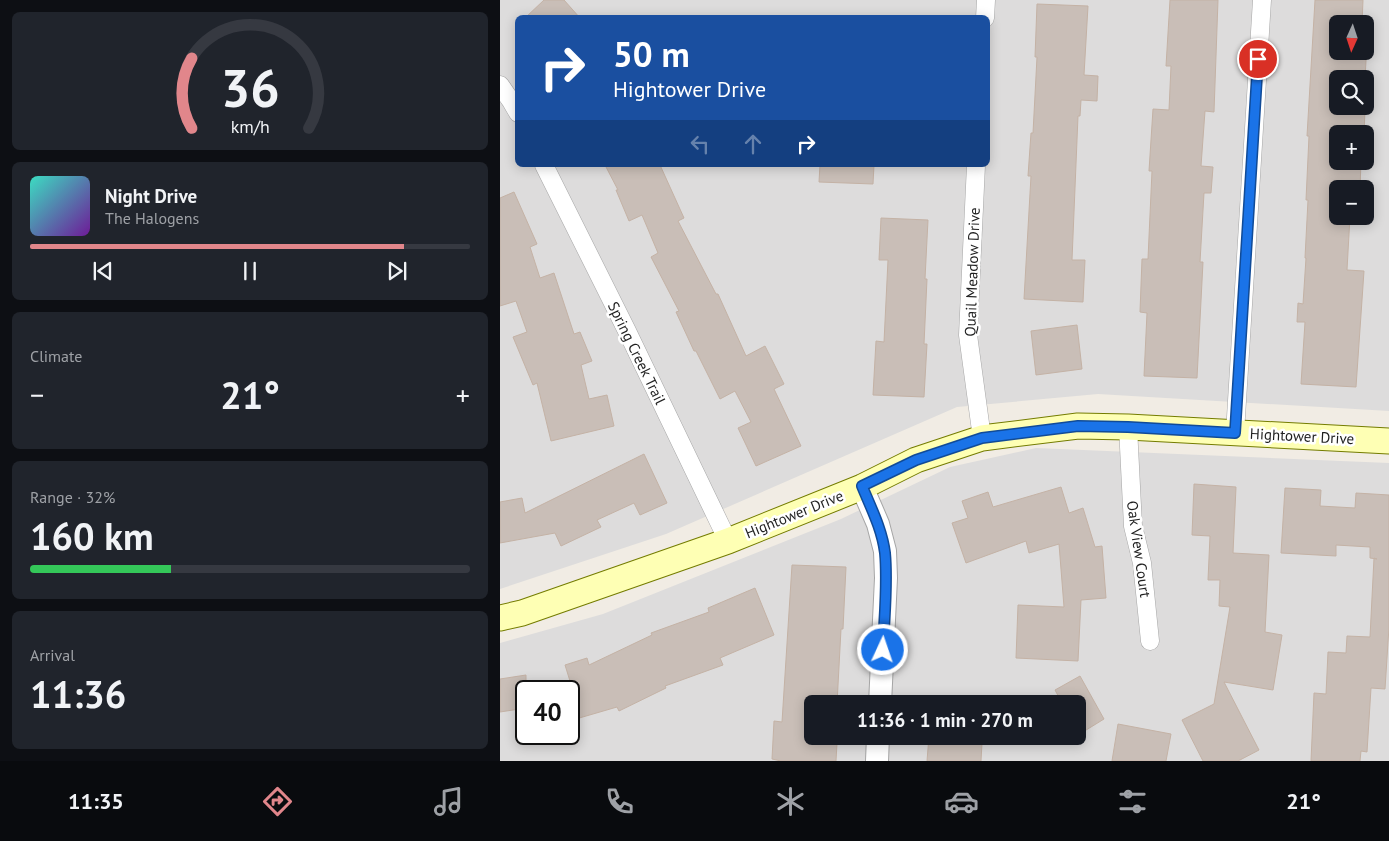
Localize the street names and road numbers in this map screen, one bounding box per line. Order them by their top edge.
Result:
street label: Quail Meadow Drive [960,207,984,337]
street label: Spring Creek Trail [604,299,670,408]
street label: Hightower Drive [1249,424,1355,448]
street label: Hightower Drive [742,486,846,542]
street label: Oak View Court [1123,499,1155,599]

